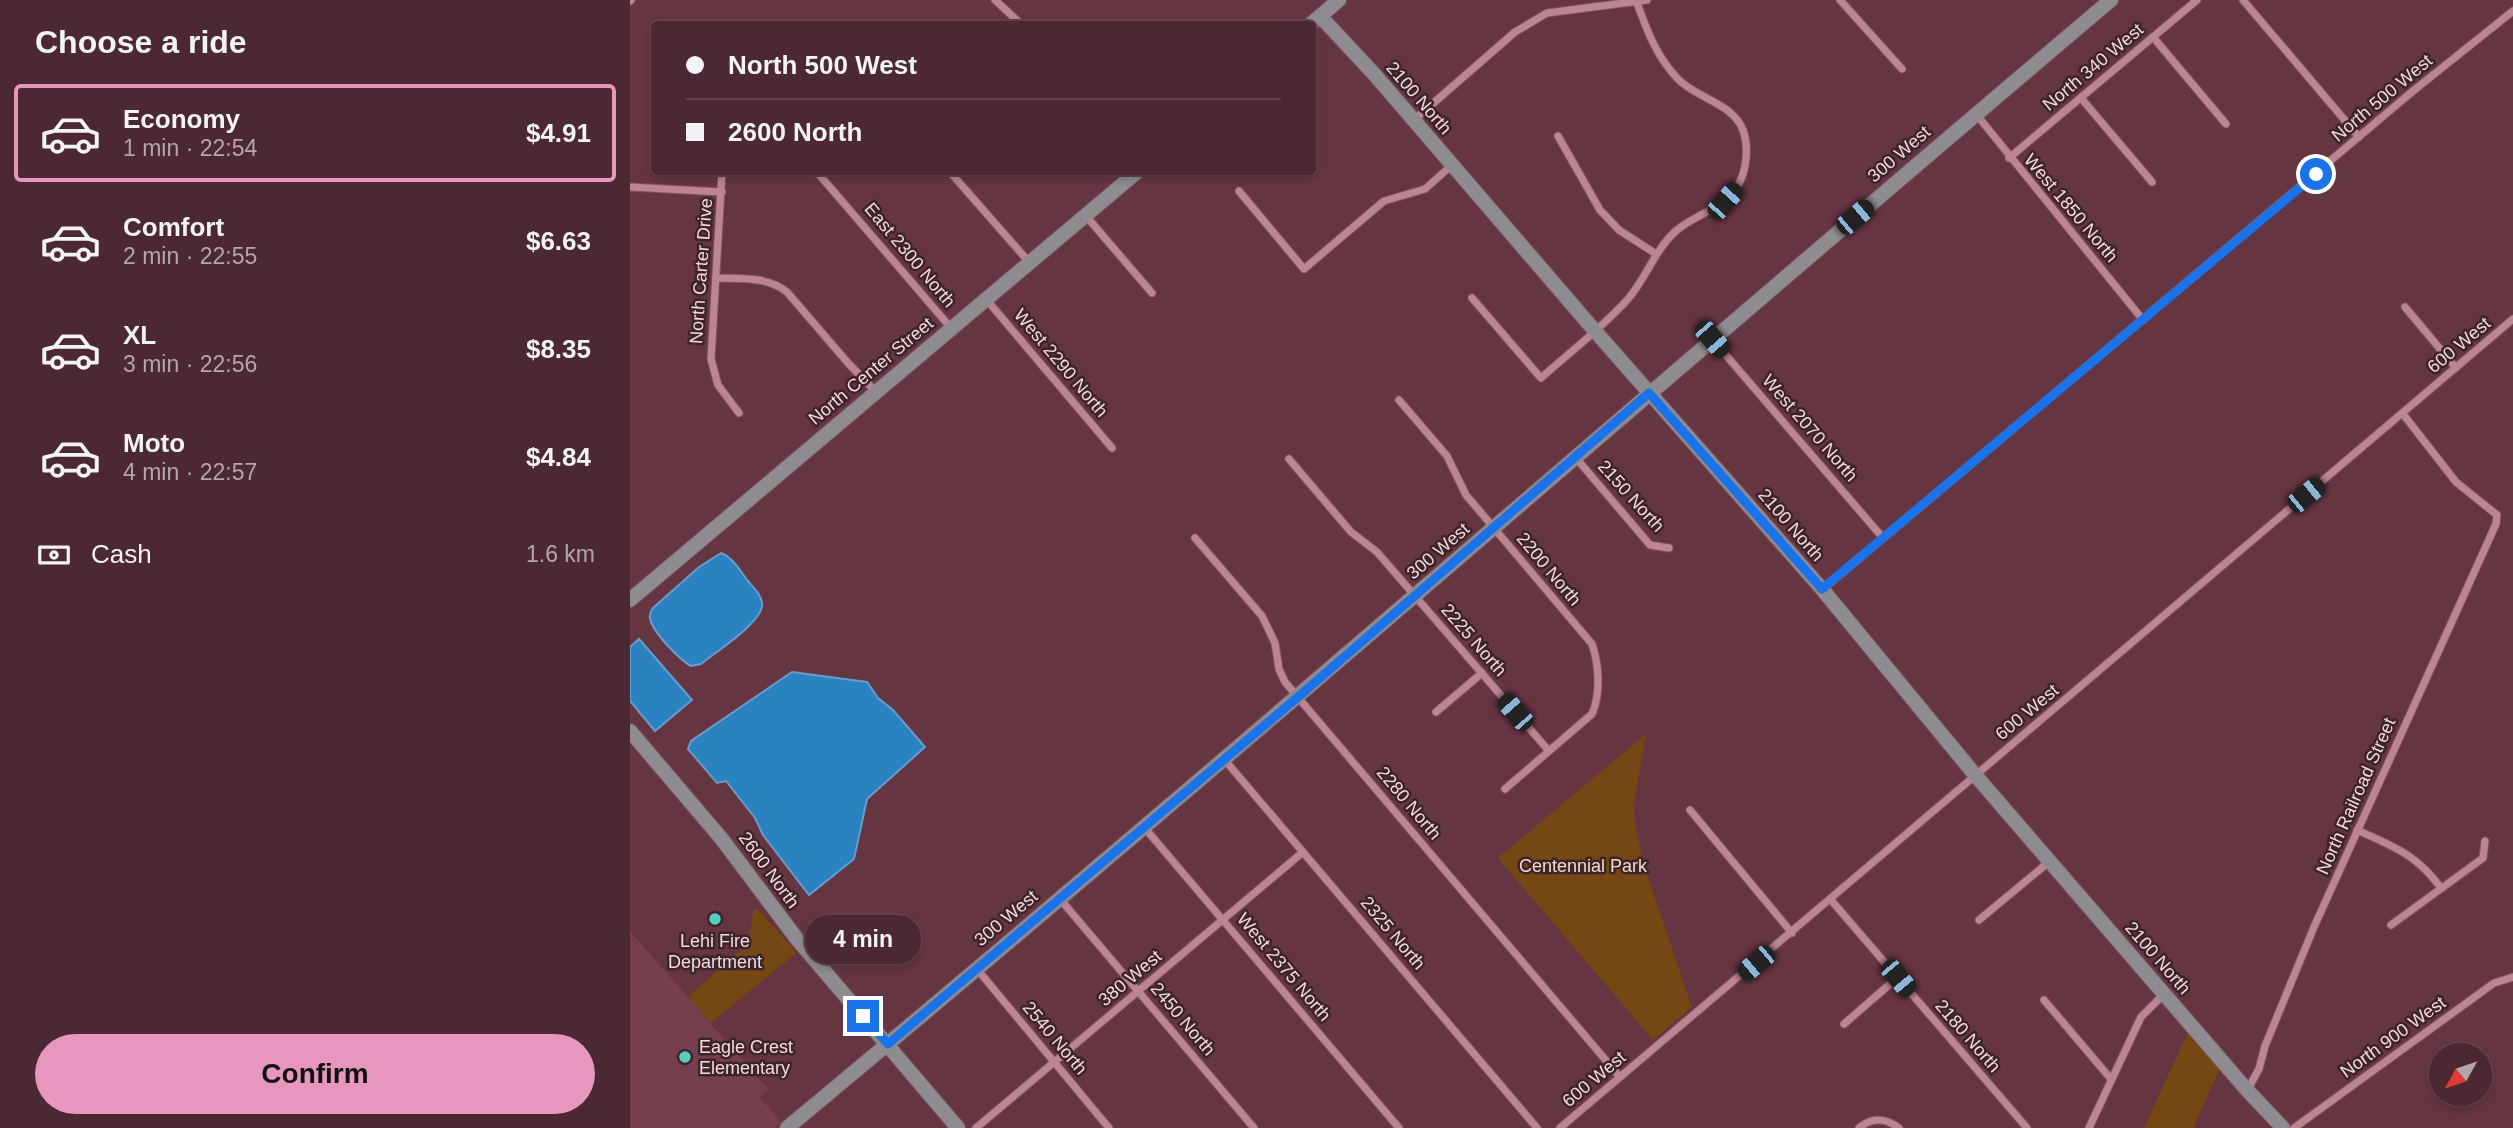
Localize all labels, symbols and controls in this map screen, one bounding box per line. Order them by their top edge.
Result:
street label: North 340 West [2039,19,2147,115]
text: Choose a ride [35,24,247,60]
text: North 500 West [728,50,917,80]
street label: North 500 West [2328,50,2436,146]
street label: 2100 North [1382,58,1456,138]
icon: car [39,102,102,165]
text: Economy [123,104,240,134]
text: 2600 North [728,117,862,147]
text: $4.91 [526,118,591,148]
street label: 300 West [1864,122,1934,186]
text: 1 min · 22:54 [123,135,257,161]
street label: West 1850 North [2020,150,2122,266]
route start [2300,158,2332,190]
car [1704,178,1747,224]
car [1833,195,1878,239]
street label: North Carter Drive [686,197,716,345]
street label: East 2300 North [861,199,959,311]
icon: car [39,210,102,273]
text: Comfort [123,212,224,242]
text: $6.63 [526,226,591,256]
text: 2 min · 22:55 [123,243,257,269]
street label: West 2290 North [1010,305,1112,421]
street label: North Center Street [805,313,937,429]
street label: 600 West [2424,313,2494,377]
car [1691,316,1734,362]
icon: car [39,318,102,381]
text: XL [123,320,156,350]
text: $8.35 [526,334,591,364]
text: 3 min · 22:56 [123,351,257,377]
street label: West 2070 North [1758,371,1862,485]
icon: car [39,426,102,489]
text: Moto [123,428,185,458]
text: $4.84 [526,442,591,472]
street label: 2150 North [1594,456,1668,536]
text: 4 min · 22:57 [123,459,257,485]
car [2284,474,2329,516]
street label: 2100 North [1754,485,1828,565]
street label: 300 West [1403,519,1473,583]
street label: 2200 North [1513,528,1585,610]
icon: cash [35,536,73,574]
text: Cash [91,539,152,569]
text: 1.6 km [526,541,595,567]
street label: 2225 North [1437,600,1511,680]
street label: 600 West [1992,680,2062,744]
car [1494,689,1537,735]
street label: North Railroad Street [2312,715,2400,877]
street label: 2280 North [1373,762,1445,844]
street label: 2600 North [735,828,803,912]
park label: Centennial Park [1519,856,1648,876]
street label: 300 West [971,886,1041,950]
street label: 2325 North [1357,892,1429,974]
street label: West 2375 North [1233,909,1335,1025]
marker: Lehi Fire Department [707,911,723,927]
callout: 4 min [805,914,921,964]
street label: 2100 North [2121,918,2195,998]
text: 4 min [833,926,893,952]
place label: Lehi Fire Department [668,931,762,972]
car [1734,941,1779,985]
street label: 380 West [1095,946,1165,1010]
car [1877,955,1920,1001]
street label: 2450 North [1147,978,1219,1060]
street label: North 900 West [2337,992,2449,1082]
street label: 2180 North [1931,996,2005,1076]
street label: 2540 North [1019,997,1091,1079]
route end [847,1000,879,1032]
button: Confirm [35,1034,595,1114]
place label: Eagle Crest Elementary [699,1037,793,1078]
north arrow [2429,1043,2492,1106]
map controls [2429,1043,2492,1106]
street label: 600 West [1559,1047,1629,1111]
marker: Eagle Crest Elementary [677,1049,693,1065]

